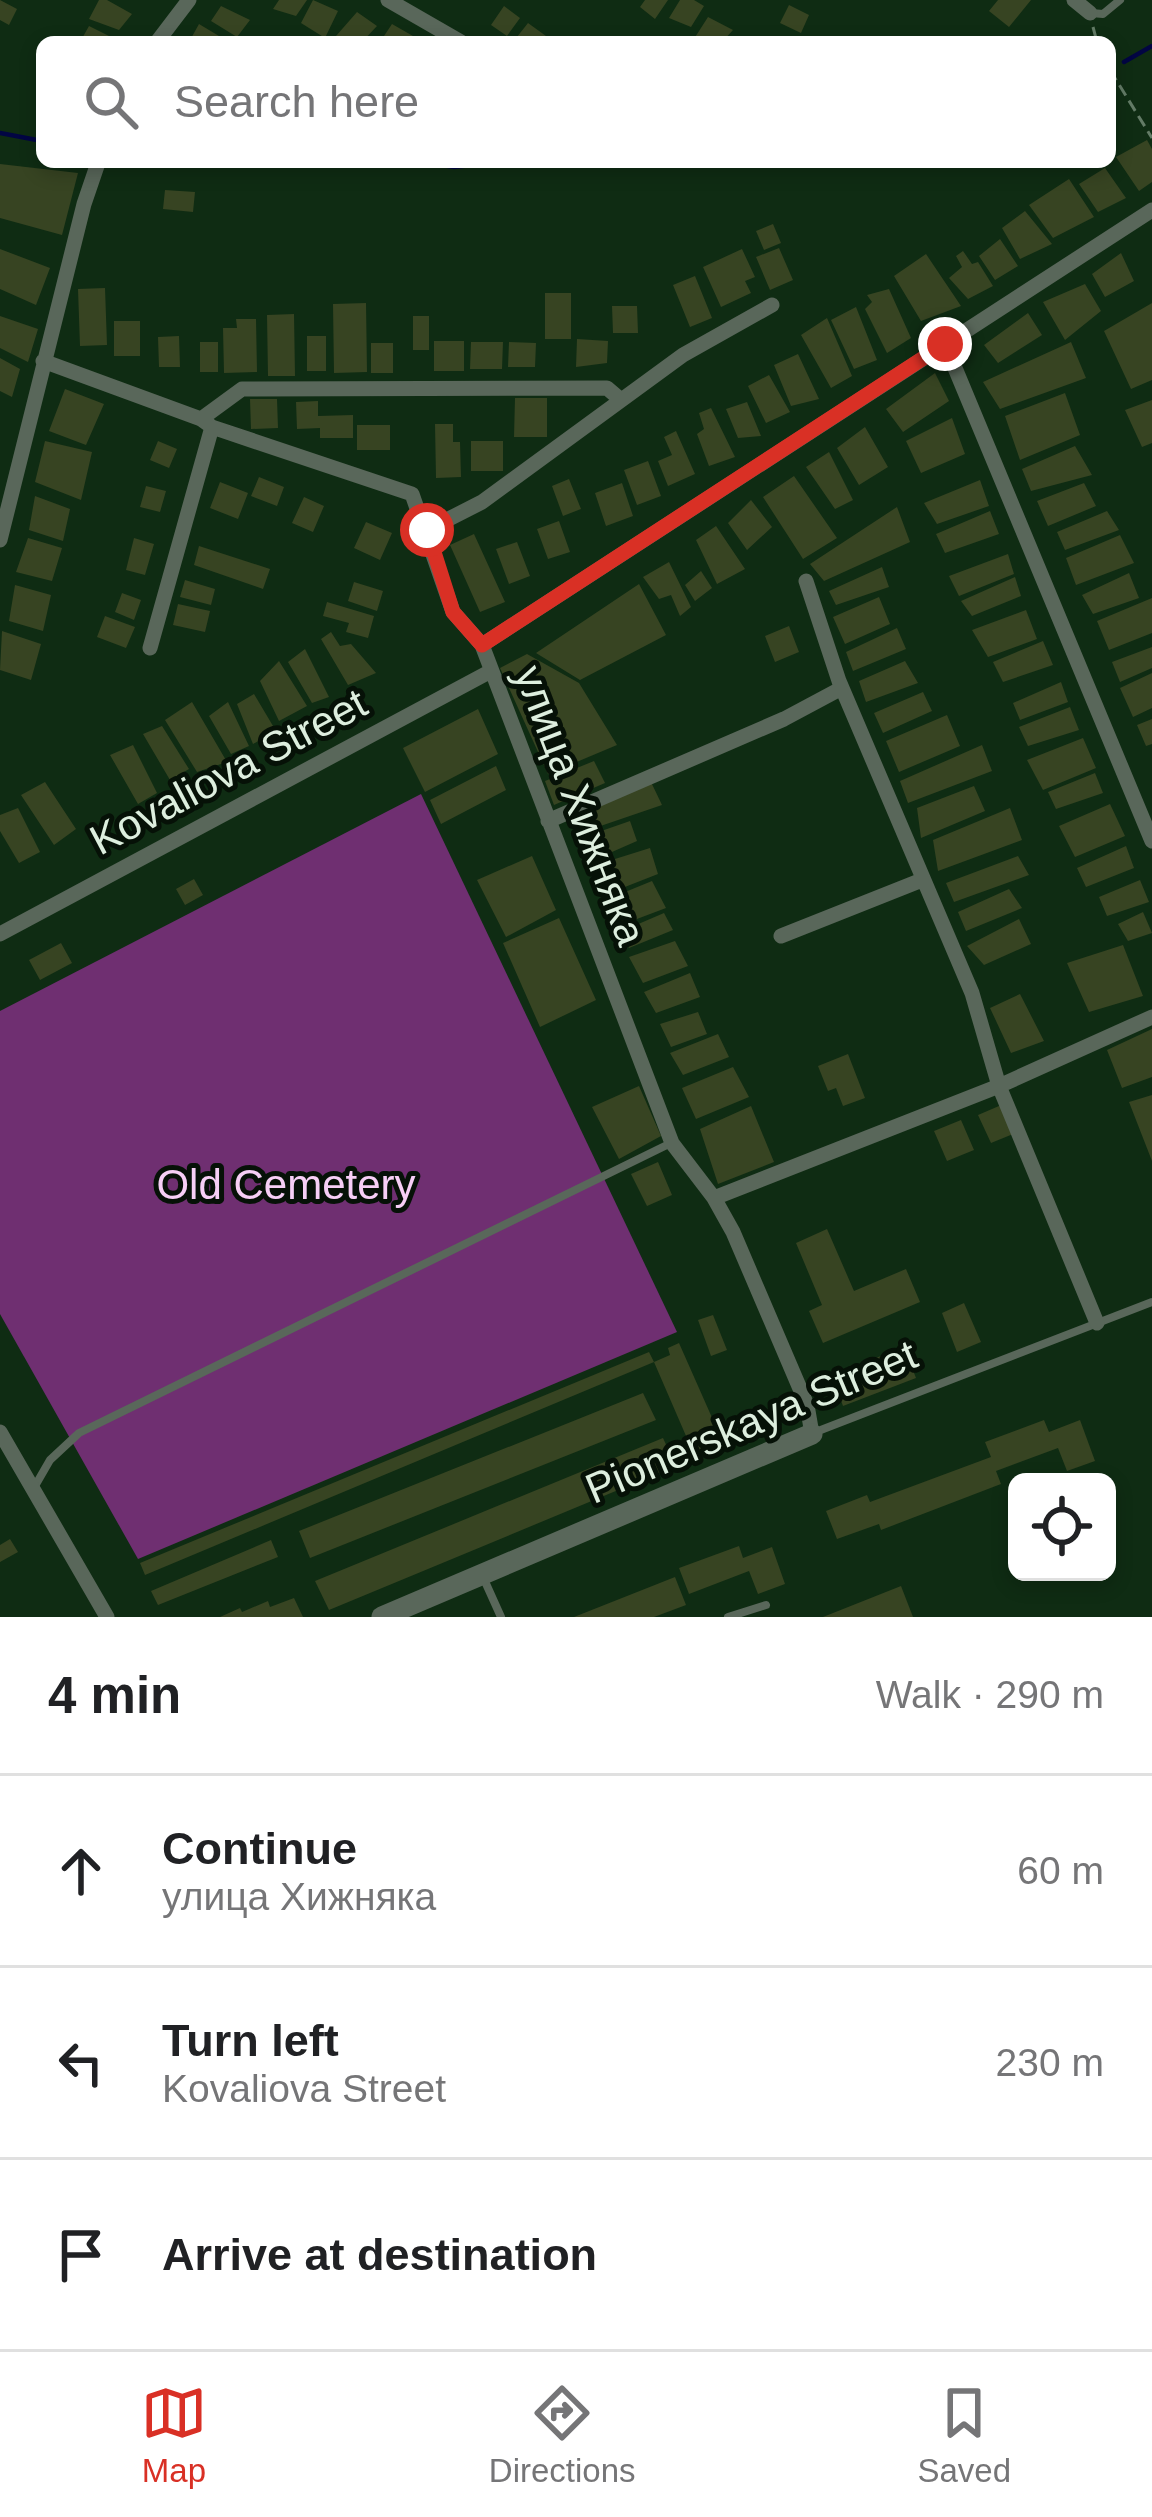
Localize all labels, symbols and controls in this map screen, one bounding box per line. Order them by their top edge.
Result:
search box [36,36,1116,168]
icon: search [78,69,144,135]
text: Search here [174,76,419,127]
route end [918,317,972,371]
route start [400,503,454,557]
street label: улица Хижняка [506,659,656,952]
street label: Kovaliova Street [82,679,375,864]
park label: Old Cemetery [156,1161,416,1208]
street label: Pionerskaya Street [579,1330,924,1512]
map controls [1008,1473,1116,1581]
button: locate [1008,1473,1116,1581]
text: 4 min [48,1667,181,1724]
text: Walk · 290 m [876,1673,1104,1716]
text: Continue [162,1823,357,1874]
icon: ahead [48,1838,114,1904]
text: 60 m [1017,1849,1104,1892]
text: улица Хижняка [162,1875,436,1918]
text: Turn left [162,2015,339,2066]
icon: left [48,2030,114,2096]
text: 230 m [996,2041,1104,2084]
text: Kovaliova Street [162,2067,446,2110]
icon: arrive [48,2222,114,2288]
text: Arrive at destination [162,2229,597,2280]
tab: Map [141,2380,207,2490]
tab: Directions [489,2380,636,2490]
tab: Saved [917,2380,1011,2490]

